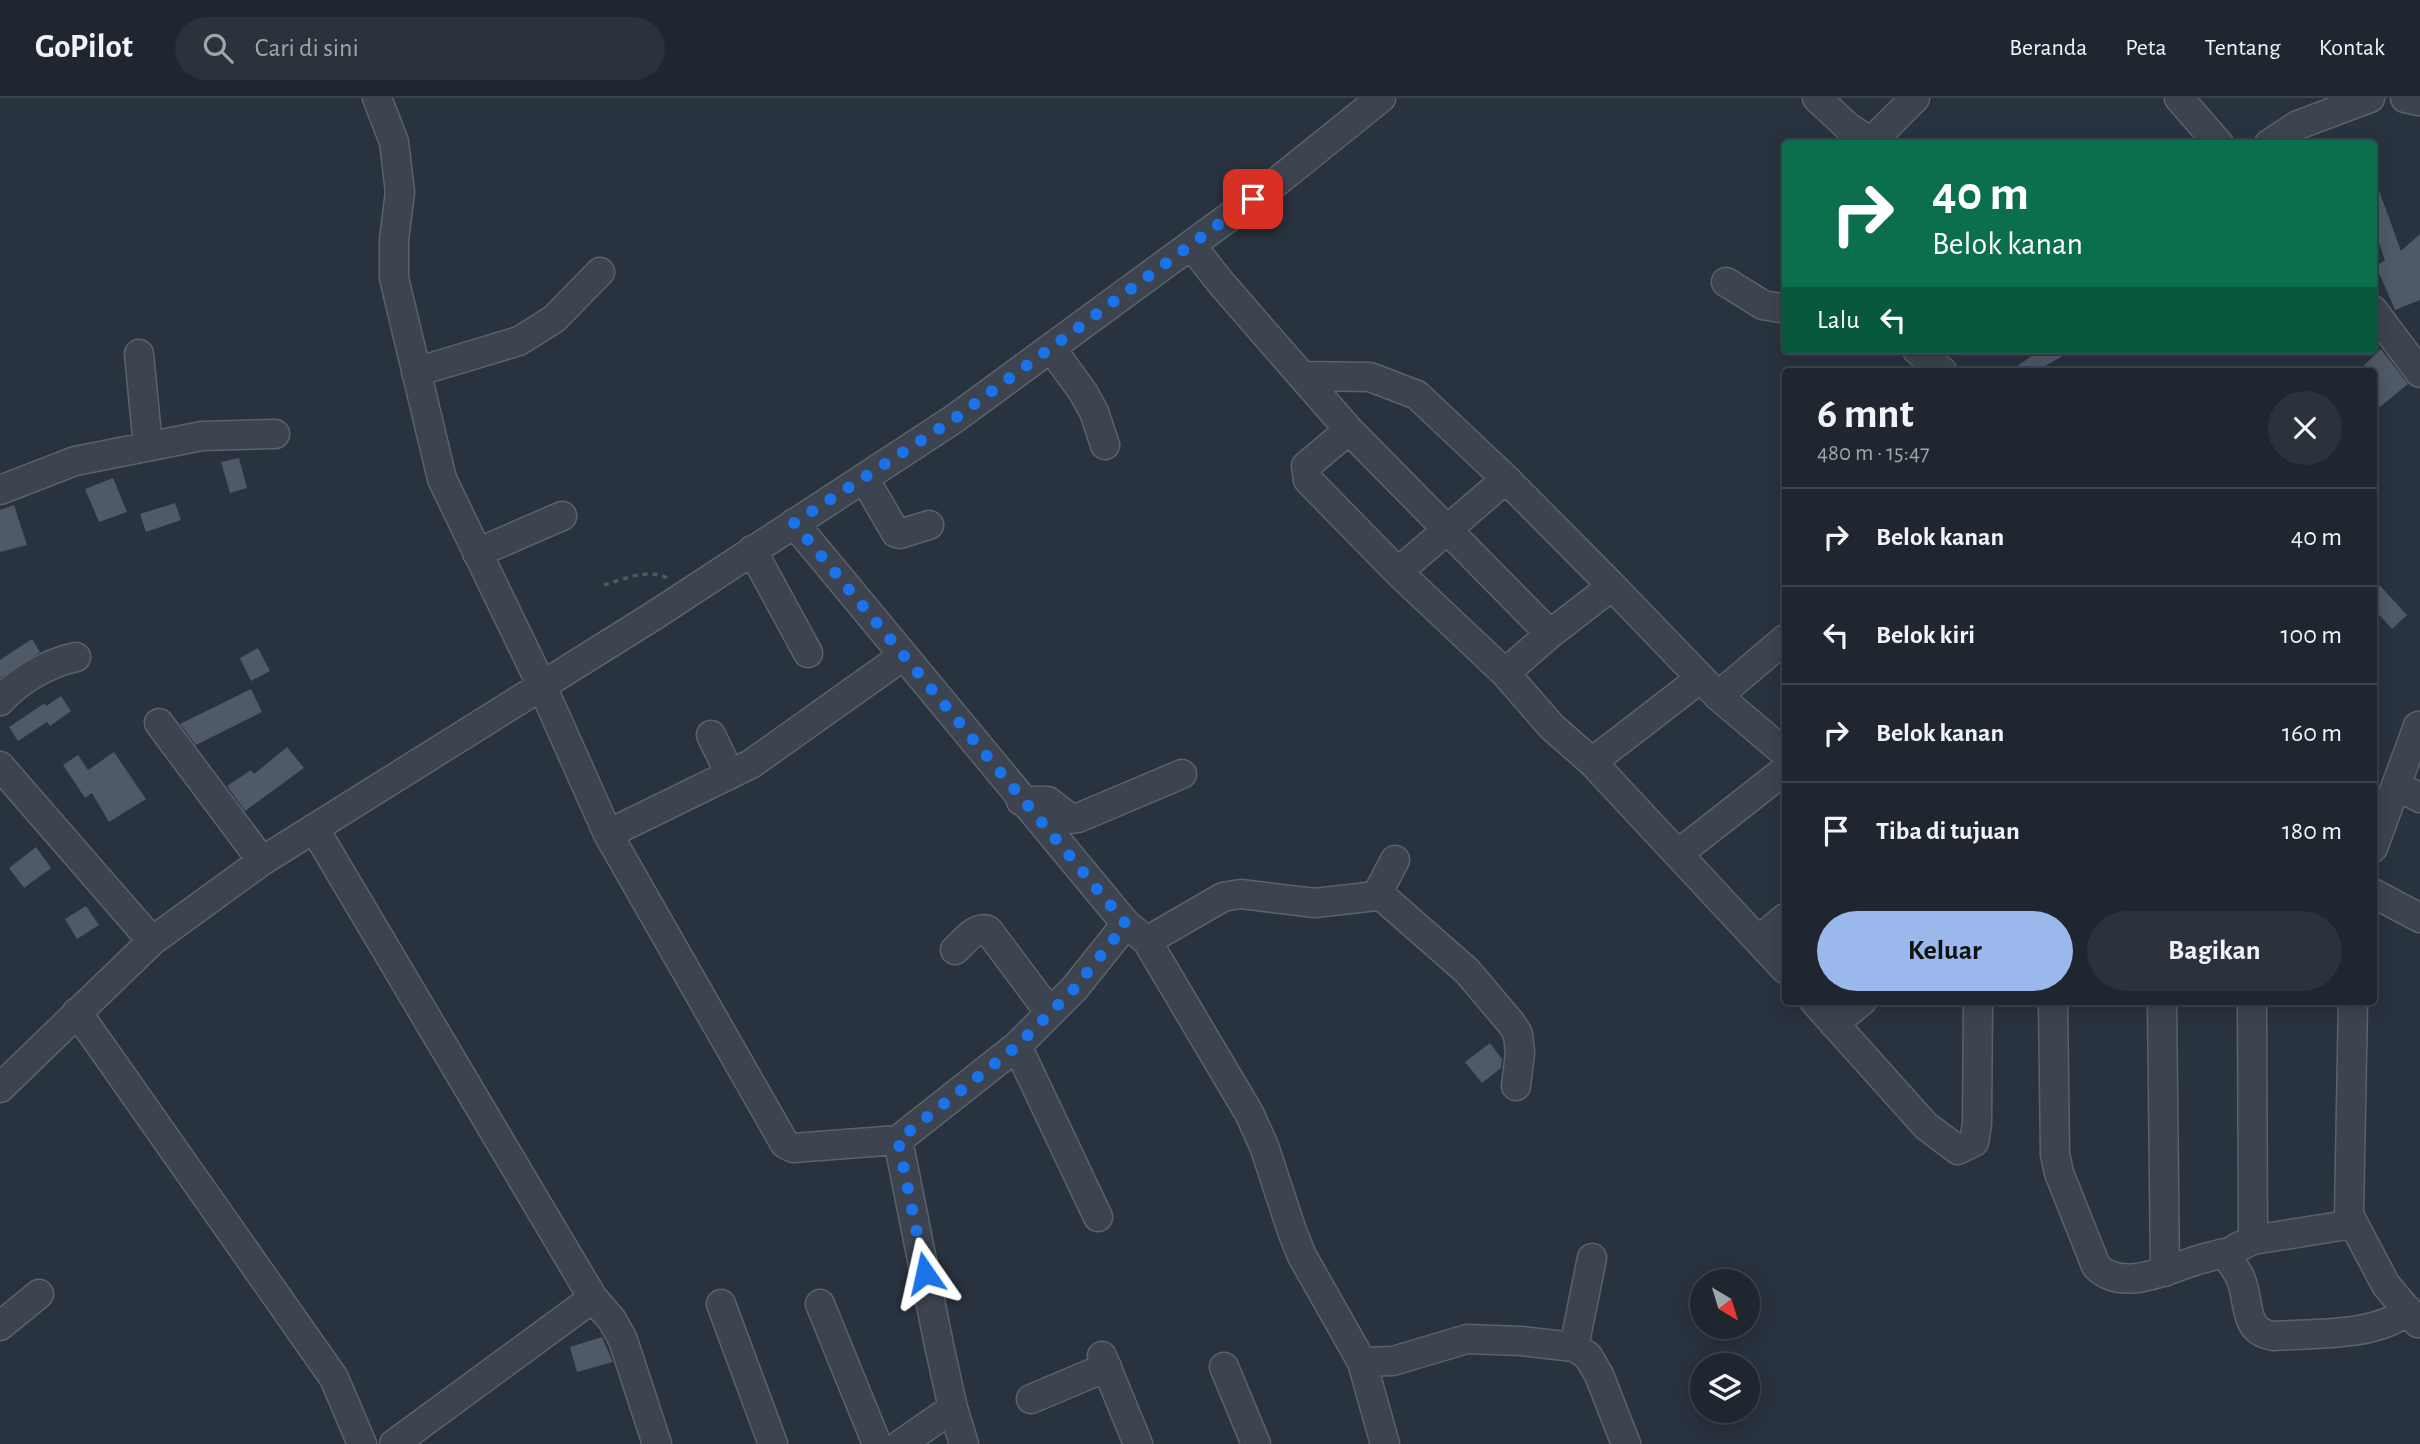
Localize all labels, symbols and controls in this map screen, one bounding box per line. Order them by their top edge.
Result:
search box [175,17,665,80]
icon: search [199,29,237,67]
text: GoPilot [35,31,133,64]
text: Cari di sini [255,35,359,61]
text: Beranda [2009,36,2087,60]
text: Peta [2125,36,2167,60]
text: Tentang [2205,36,2281,60]
text: Kontak [2319,36,2385,60]
icon: right [1817,168,1908,259]
pin [1223,169,1283,229]
text: 40 m [1932,170,2029,219]
icon: arrive [1234,180,1272,218]
text: Belok kanan [1932,228,2083,260]
icon: left [1874,301,1912,339]
text: Lalu [1817,307,1860,333]
button: close [2268,391,2342,465]
text: 6 mnt [1817,393,1914,435]
text: 480 m · 15:47 [1817,442,1930,465]
icon: right [1817,518,1855,556]
text: Belok kanan [1876,524,2004,550]
text: 40 m [2291,524,2342,550]
icon: left [1817,616,1855,654]
text: Belok kiri [1876,622,1975,648]
text: 100 m [2281,622,2342,648]
icon: right [1817,714,1855,752]
text: Belok kanan [1876,720,2004,746]
text: 160 m [2282,720,2342,746]
icon: arrive [1817,812,1855,850]
text: Tiba di tujuan [1876,818,2020,844]
text: 180 m [2282,818,2342,844]
button: Keluar [1817,911,2073,991]
button: Bagikan [2087,911,2342,991]
position arrow [888,1236,962,1310]
north arrow [1690,1269,1760,1339]
map controls [1690,1269,1760,1423]
button: layers [1690,1353,1760,1423]

